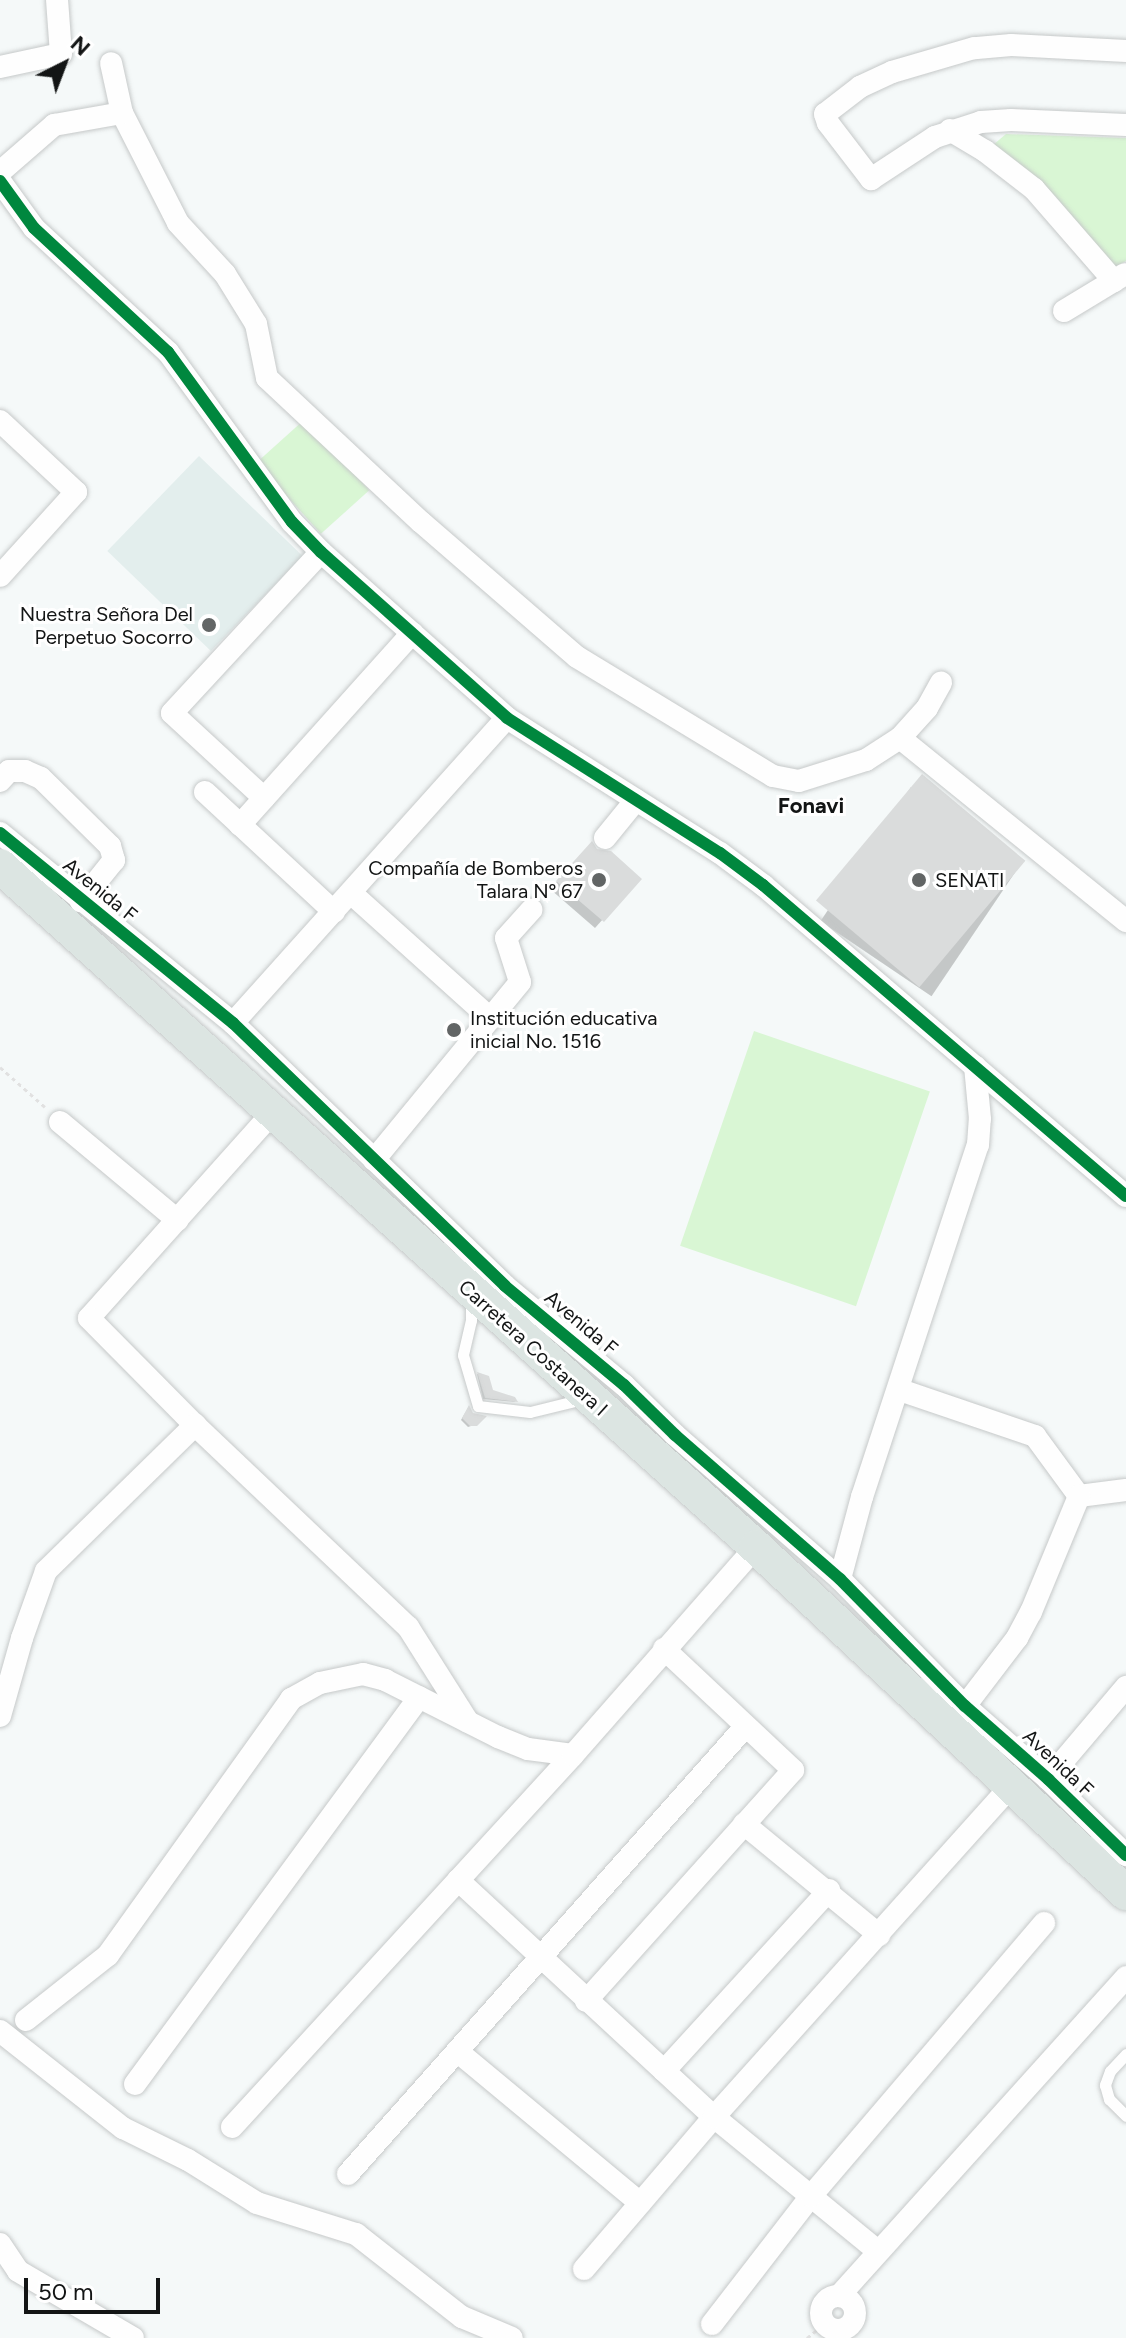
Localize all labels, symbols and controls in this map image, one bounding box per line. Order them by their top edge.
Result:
north arrow [24,24,104,104]
text: N [65,30,96,62]
place label: Nuestra Señora Del Perpetuo Socorro [20,602,193,649]
marker: Nuestra Señora Del Perpetuo Socorro [200,616,218,634]
district label: Fonavi [778,793,844,819]
street label: Avenida F [58,853,142,927]
place label: Compañía de Bomberos Talara Nº 67 [368,856,583,903]
place label: SENATI [935,868,1004,892]
marker: Compañía de Bomberos Talara Nº 67 [590,871,608,889]
marker: SENATI [910,871,928,889]
place label: Institución educativa inicial No. 1516 [470,1006,657,1053]
marker: Institución educativa inicial No. 1516 [445,1021,463,1039]
street label: Carretera Costanera I [454,1275,612,1421]
street label: Avenida F [540,1286,622,1360]
street label: Avenida F [1018,1724,1098,1802]
scale bar [28,2262,164,2312]
text: 50 m [38,2277,94,2306]

